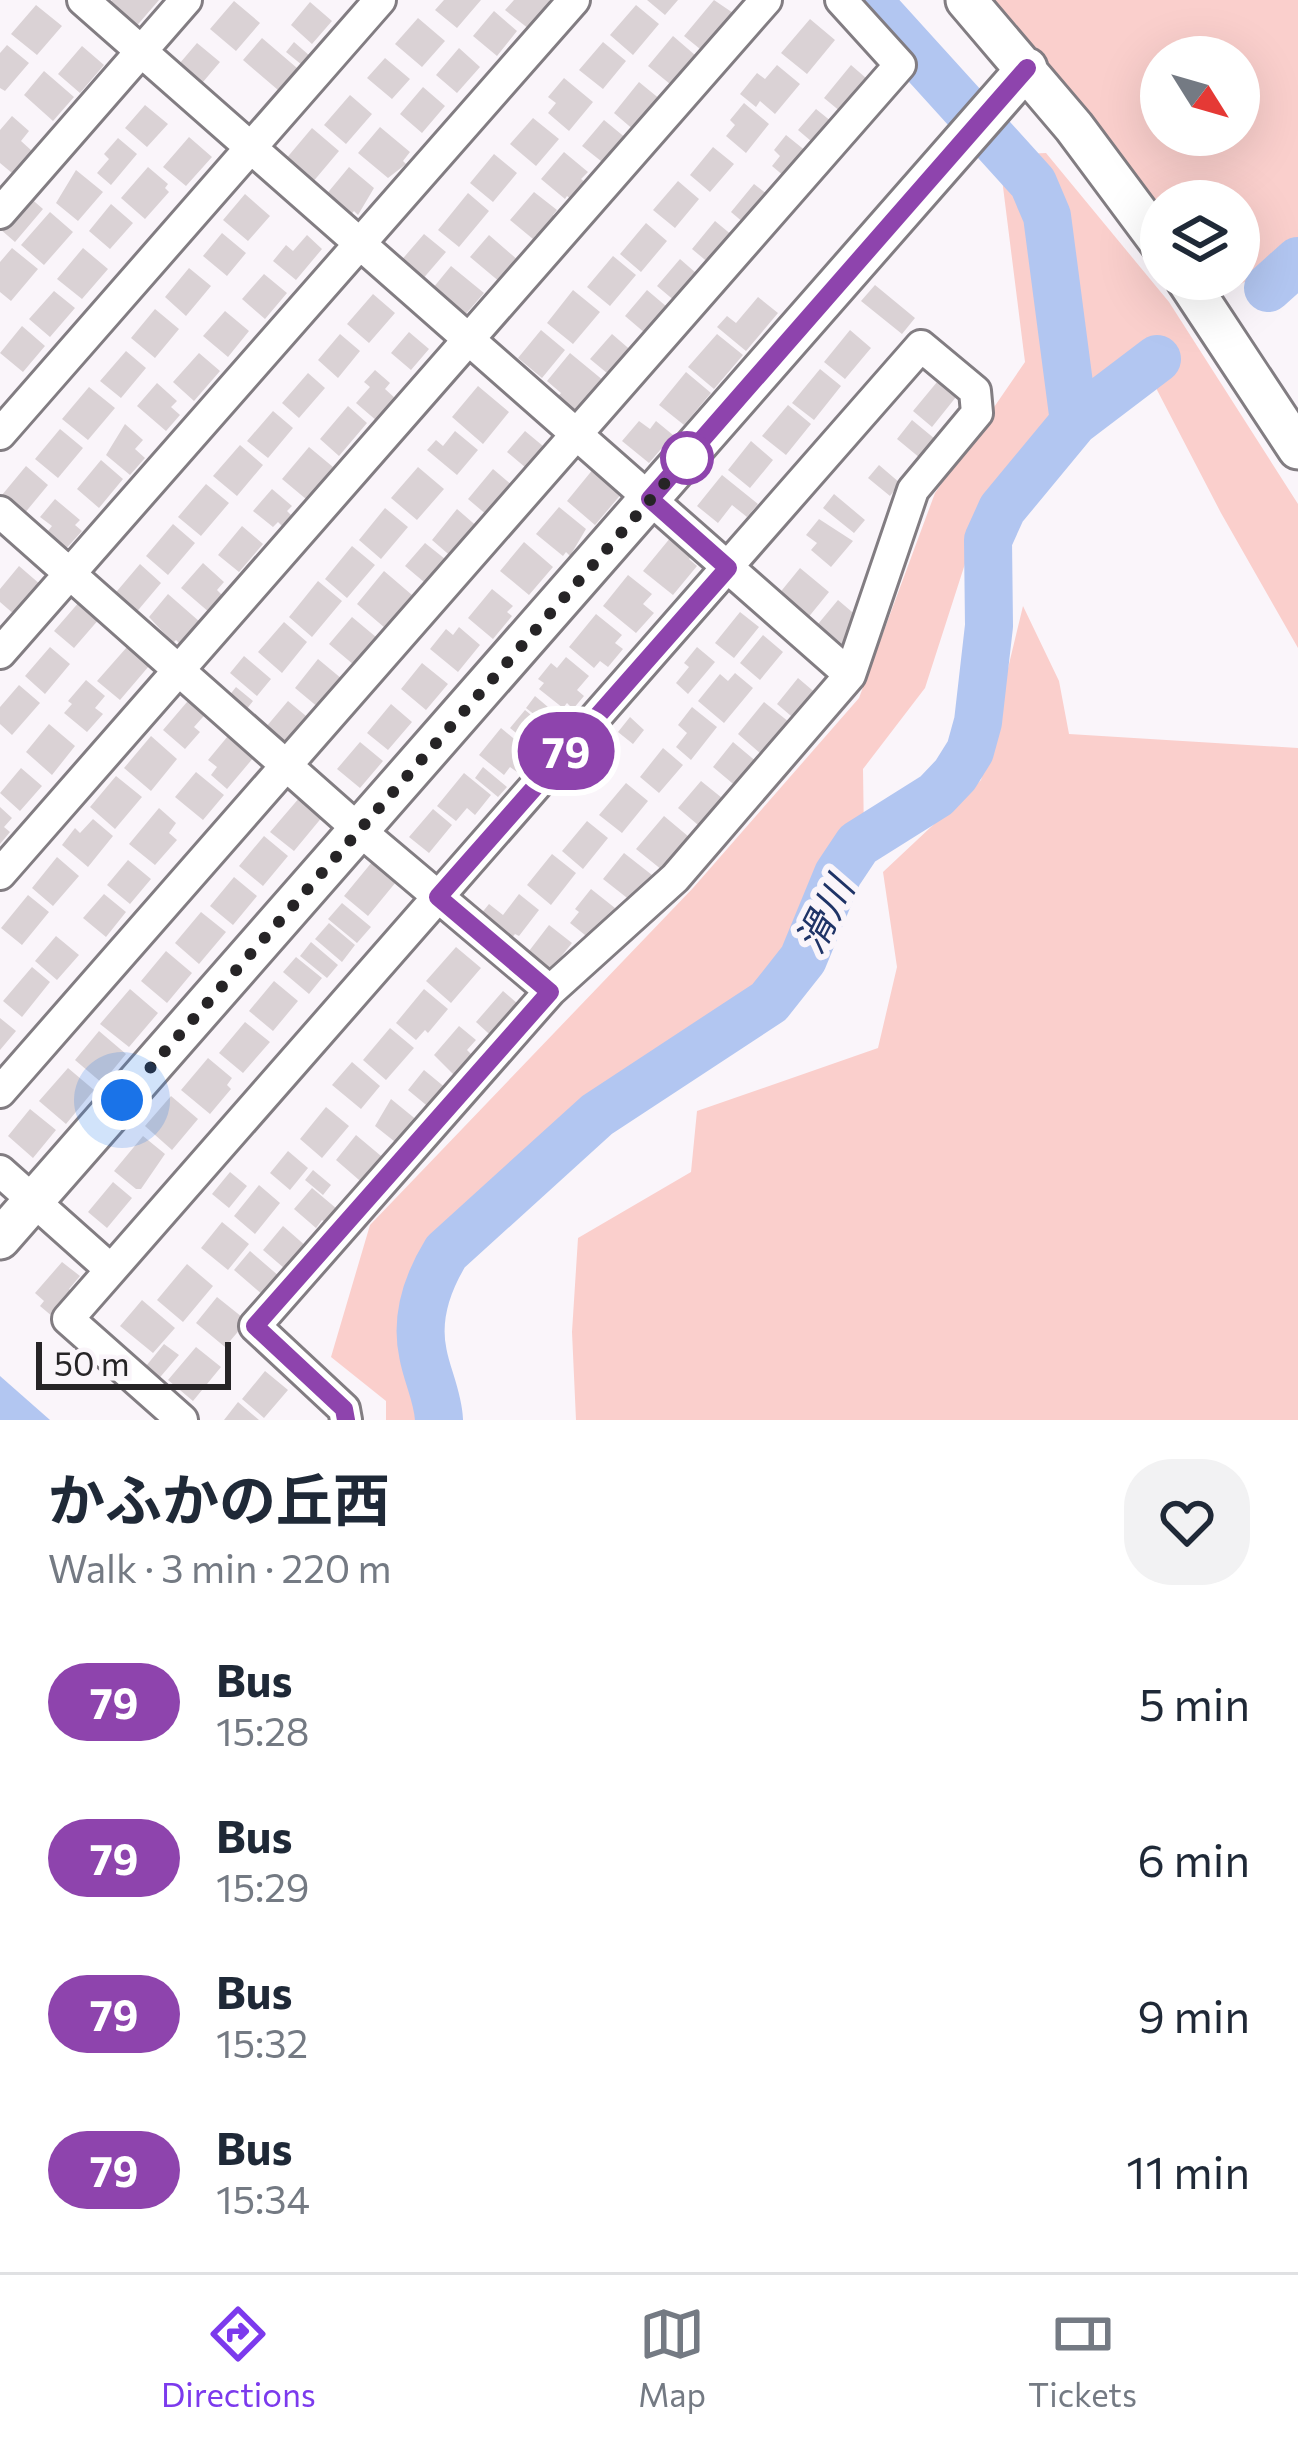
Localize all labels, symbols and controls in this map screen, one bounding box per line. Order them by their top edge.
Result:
north arrow [1140,36,1260,156]
map controls [1140,36,1260,300]
button: layers [1140,180,1260,300]
unlabelled marker [662,433,712,483]
line badge: 79 [512,712,620,790]
text: 79 [542,725,590,777]
water label: 滑川 [784,865,864,960]
your location [92,1070,152,1130]
scale bar [36,1336,231,1389]
text: 50 m [54,1342,130,1383]
button: heart [1124,1459,1250,1585]
text: かふかの丘西 [48,1463,390,1533]
text: Walk · 3 min · 220 m [48,1543,392,1591]
text: Bus [216,1651,292,1706]
text: 5 min [1139,1675,1250,1730]
text: 79 [90,1676,138,1728]
text: 15:28 [216,1706,309,1754]
text: Bus [216,1807,292,1862]
text: 6 min [1137,1831,1250,1886]
text: 79 [90,1832,138,1884]
text: 15:29 [216,1862,309,1910]
text: Bus [216,1963,292,2018]
text: 9 min [1137,1987,1250,2042]
text: 79 [90,1988,138,2040]
text: 15:32 [216,2018,308,2066]
text: Bus [216,2119,292,2174]
text: 11 min [1126,2143,1250,2198]
text: 79 [90,2144,138,2196]
text: 15:34 [216,2174,310,2222]
tab: Directions [161,2301,316,2414]
tab: Map [638,2301,706,2414]
tab: Tickets [1028,2301,1137,2414]

